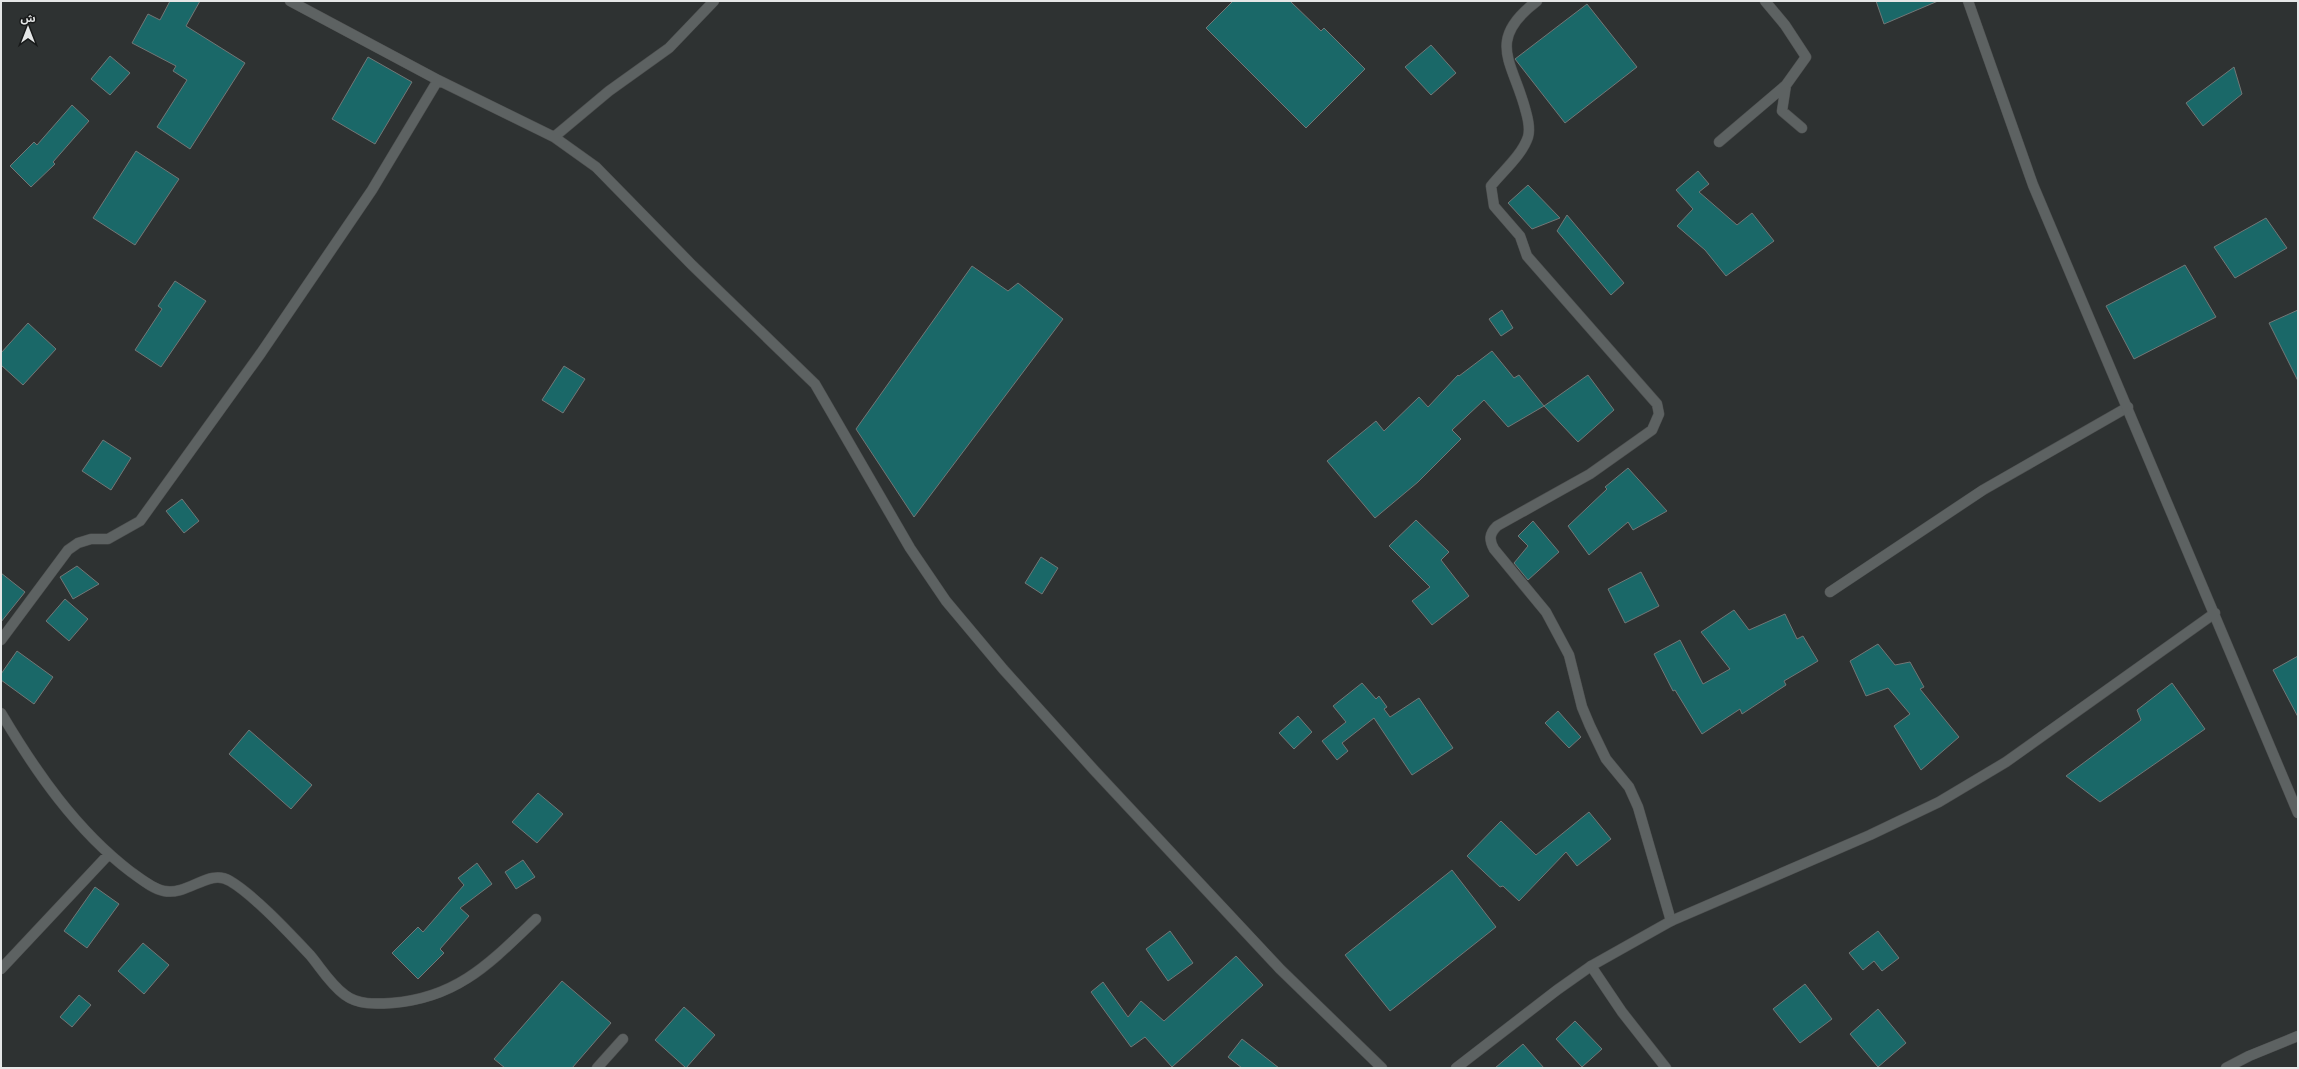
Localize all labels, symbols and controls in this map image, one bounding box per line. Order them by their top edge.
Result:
north arrow [8,8,48,48]
text: ش [20,11,36,25]

